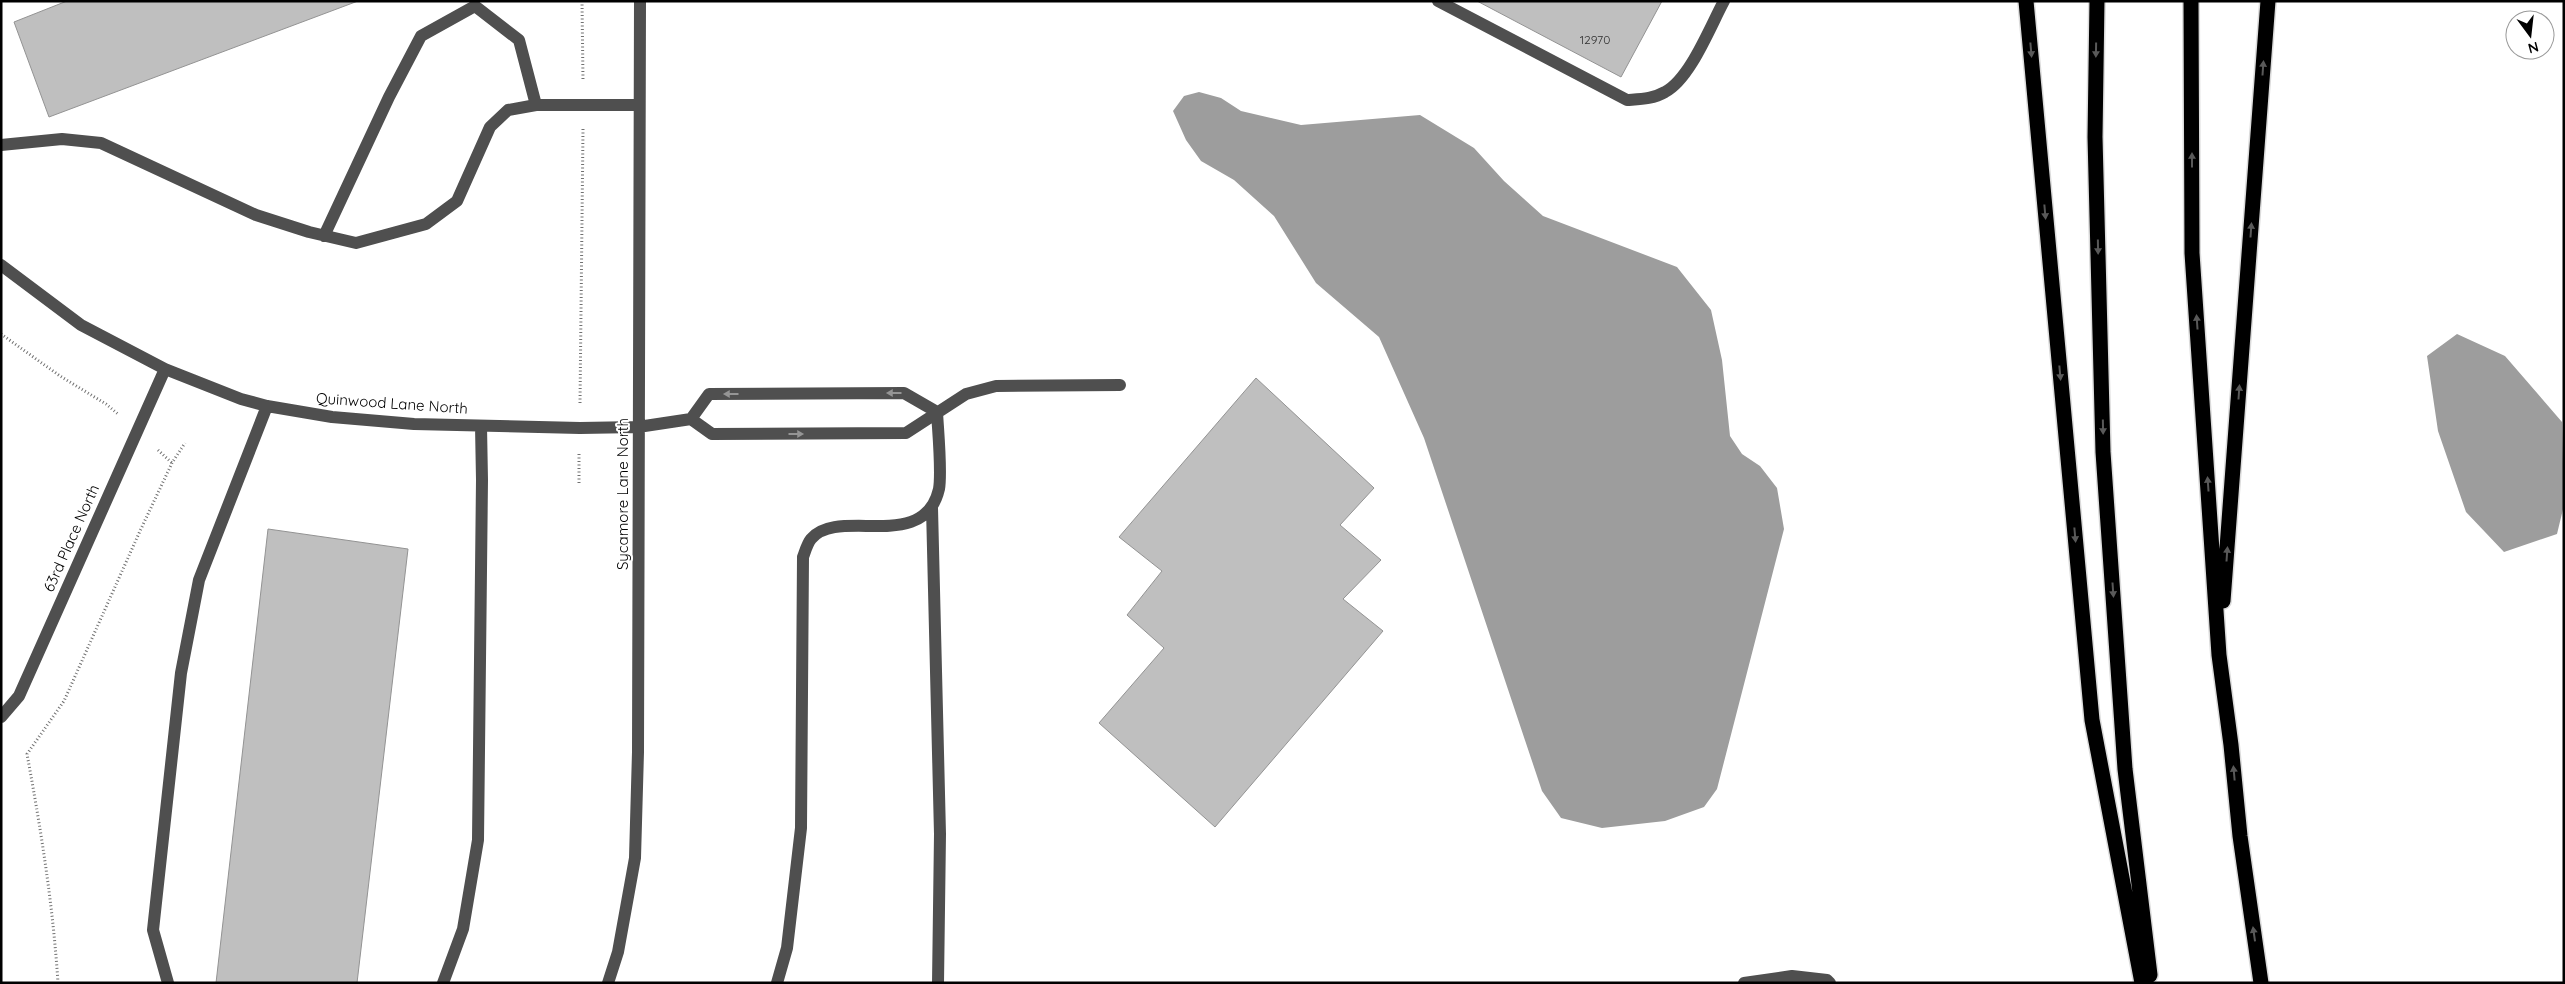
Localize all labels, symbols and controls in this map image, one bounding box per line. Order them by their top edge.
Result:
north arrow [2505,10,2555,60]
house number: 12970 [1580,32,1610,47]
text: N [2526,38,2541,58]
one-way arrow [2027,42,2035,58]
one-way arrow [2092,42,2100,58]
one-way arrow [2260,60,2268,76]
one-way arrow [2188,151,2196,167]
one-way arrow [2042,204,2050,220]
one-way arrow [2248,222,2256,238]
one-way arrow [2094,240,2102,256]
one-way arrow [2192,314,2200,330]
one-way arrow [2056,366,2064,382]
one-way arrow [2235,384,2243,400]
street label: Quinwood Lane North [315,388,469,418]
one-way arrow [885,389,901,397]
one-way arrow [723,390,739,398]
street label: Sycamore Lane North [613,418,632,570]
one-way arrow [2099,420,2107,436]
one-way arrow [788,430,804,438]
one-way arrow [2203,476,2211,492]
street label: 63rd Place North [39,481,103,595]
one-way arrow [2071,528,2079,544]
one-way arrow [2223,546,2231,562]
one-way arrow [2109,582,2117,598]
one-way arrow [2230,765,2238,781]
one-way arrow [2250,926,2258,942]

